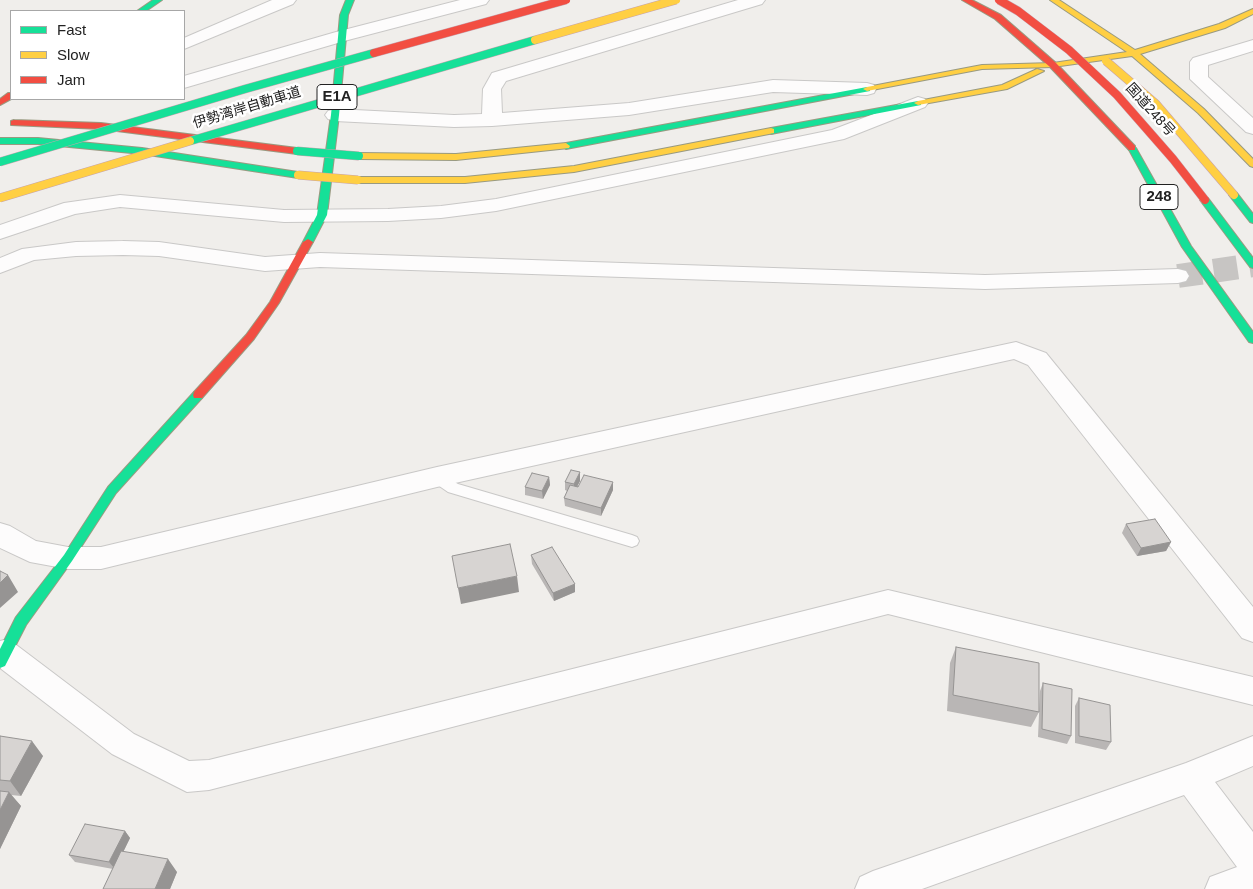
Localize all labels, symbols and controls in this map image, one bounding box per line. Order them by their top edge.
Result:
legend [10,10,185,100]
text: Fast [57,21,86,38]
text: Slow [57,46,90,63]
text: Jam [57,71,85,88]
street label: 国道248号 [1122,80,1178,140]
street label: 伊勢湾岸自動車道 [191,84,303,132]
road number: E1A [317,84,357,110]
road number: 248 [1140,184,1178,210]

